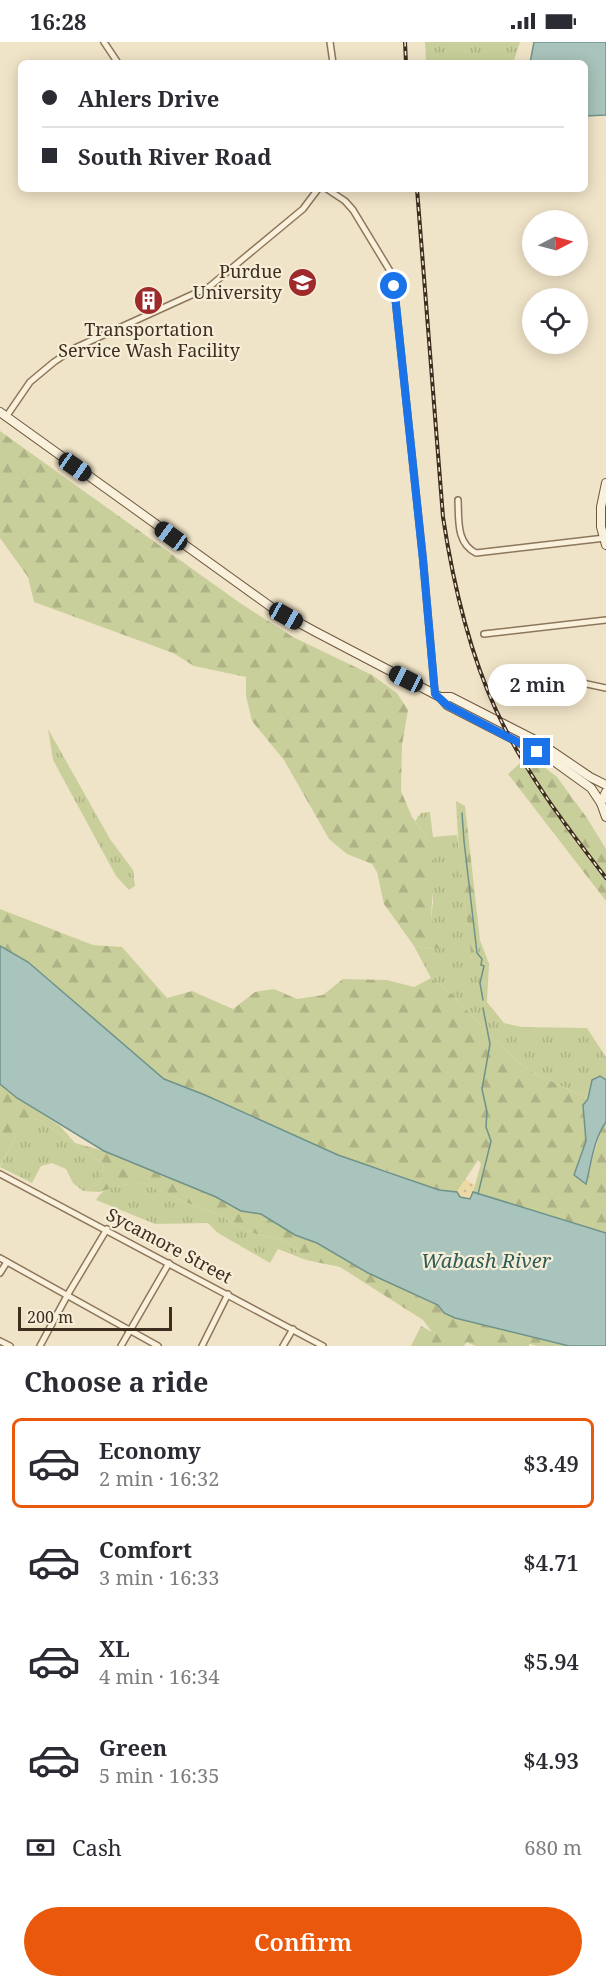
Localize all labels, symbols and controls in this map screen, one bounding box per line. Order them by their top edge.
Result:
text: 16:28 [30,6,86,36]
text: Ahlers Drive [78,83,219,113]
text: South River Road [78,141,271,171]
north arrow [522,210,588,276]
map controls [522,210,588,354]
place label: Purdue University [193,259,283,304]
school or university icon: Purdue University [287,266,319,298]
route start [380,272,407,299]
building icon: Transportation Service Wash Facility [133,285,165,317]
button: locate [522,288,588,354]
place label: Transportation Service Wash Facility [58,317,241,362]
car [55,449,95,485]
car [151,518,191,554]
car [266,599,306,633]
car [386,663,426,695]
callout: 2 min [488,665,586,707]
text: 2 min [510,671,565,698]
route end [523,738,550,765]
street label: Sycamore Street [102,1202,236,1288]
water label: Wabash River [421,1247,552,1274]
scale bar [18,1304,172,1332]
text: 200 m [27,1306,73,1328]
text: Choose a ride [24,1363,209,1400]
text: Economy [99,1435,201,1465]
icon: car [27,1436,81,1490]
text: $3.49 [523,1448,579,1478]
text: 2 min · 16:32 [99,1465,219,1492]
text: Comfort [99,1534,192,1564]
icon: car [27,1535,81,1589]
text: $4.71 [523,1547,579,1577]
text: 3 min · 16:33 [99,1564,219,1591]
text: XL [99,1633,130,1663]
icon: car [27,1634,81,1688]
text: $5.94 [523,1646,579,1676]
text: 4 min · 16:34 [99,1663,219,1690]
text: Green [99,1732,167,1762]
icon: car [27,1733,81,1787]
text: $4.93 [523,1745,579,1775]
text: 5 min · 16:35 [99,1762,219,1789]
icon: cash [24,1831,57,1864]
text: Cash [72,1832,122,1862]
text: 680 m [524,1834,582,1861]
button: Confirm [24,1907,582,1976]

